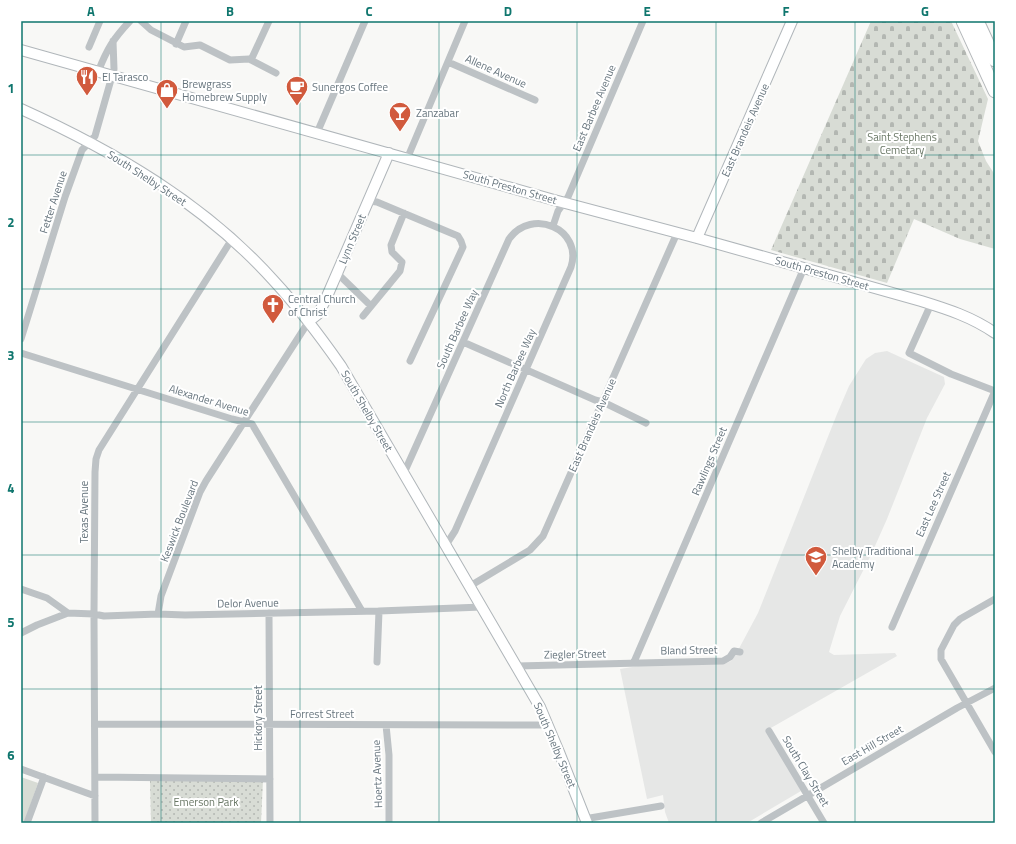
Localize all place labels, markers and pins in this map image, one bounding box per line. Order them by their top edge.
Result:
restaurant icon: El Tarasco [74,64,100,97]
place label: El Tarasco [102,69,149,85]
cafe icon: Sunergos Coffee [284,74,310,107]
place label: Brewgrass Homebrew Supply [182,76,268,105]
shop icon: Brewgrass Homebrew Supply [154,77,180,110]
place label: Sunergos Coffee [312,79,388,95]
bar icon: Zanzabar [387,100,413,133]
place label: Zanzabar [416,105,459,121]
place label: Central Church of Christ [288,291,356,320]
church icon: Central Church of Christ [260,292,286,325]
place label: Shelby Traditional Academy [832,543,914,572]
school or university icon: Shelby Traditional Academy [803,544,829,577]

